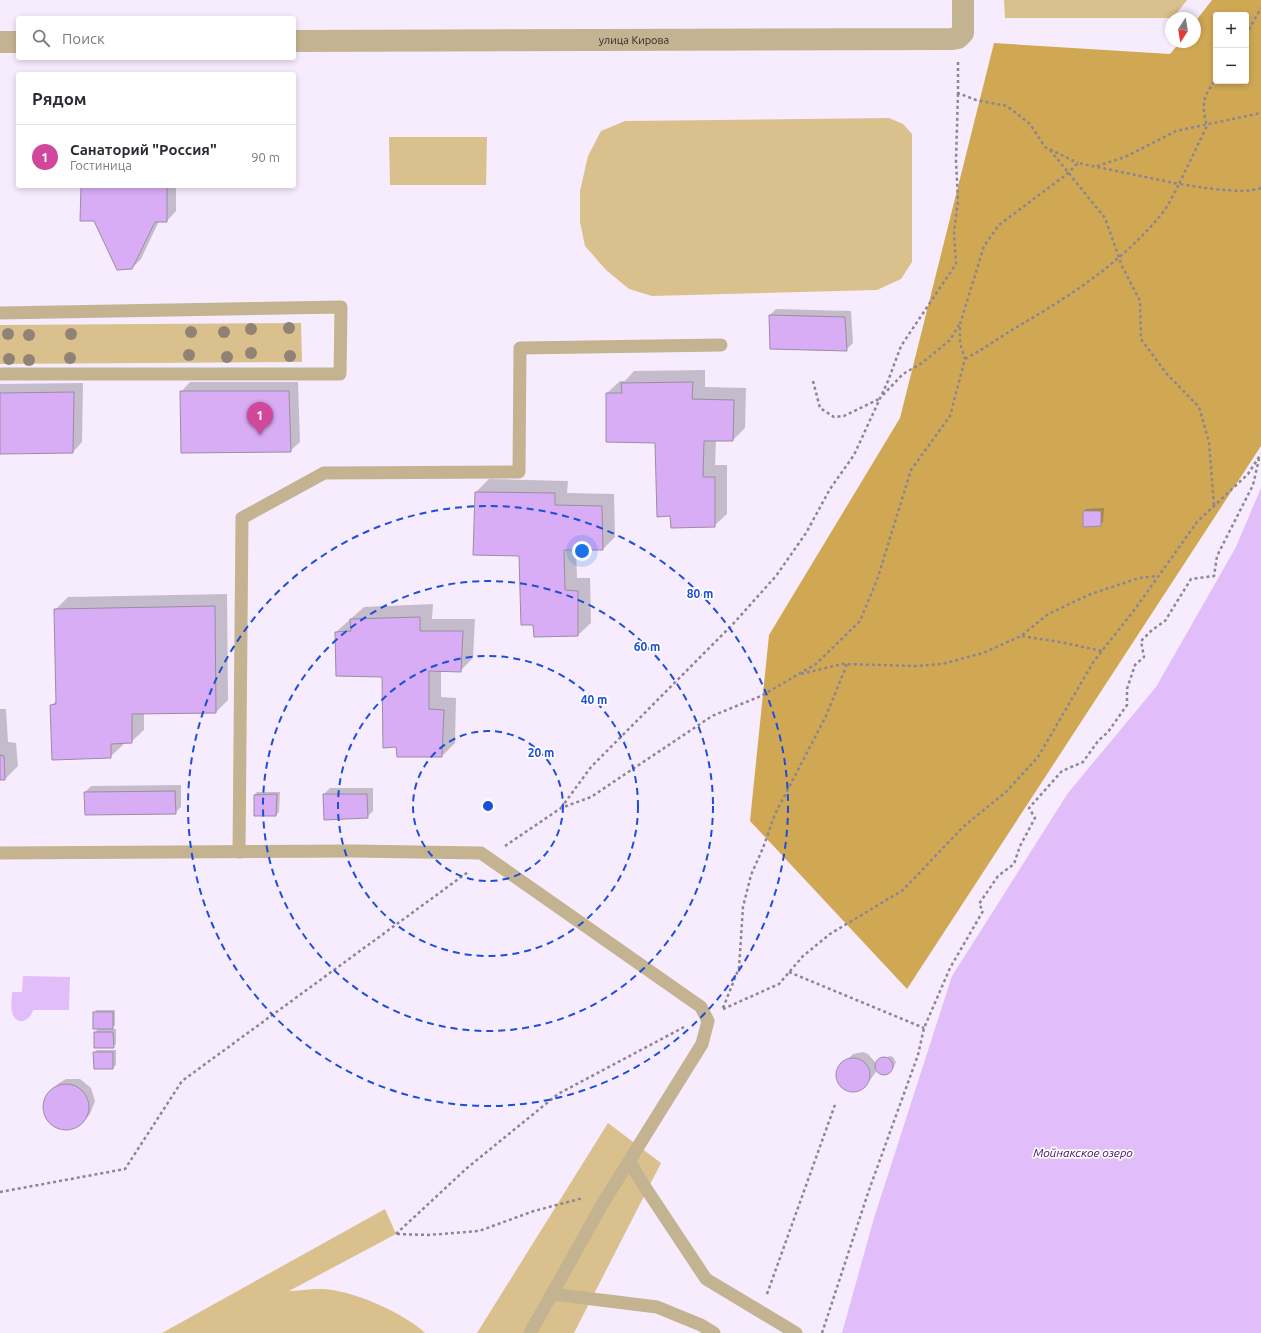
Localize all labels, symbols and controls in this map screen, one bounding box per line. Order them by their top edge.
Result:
north arrow [1165,12,1201,48]
map controls [1213,12,1249,84]
button: + [1213,12,1249,48]
search box [16,16,296,60]
icon: search [30,27,52,49]
text: Поиск [62,30,105,47]
street label: улица Кирова [599,34,669,46]
button: − [1213,48,1249,84]
text: Рядом [32,89,87,108]
text: Санаторий "Россия" [70,141,217,158]
text: 1 [41,150,49,164]
text: 90 m [251,150,280,164]
text: Гостиница [70,158,132,172]
pin: 1 [247,402,273,435]
your location [572,541,592,561]
text: 80 m [687,587,713,600]
text: 60 m [634,640,660,653]
text: 40 m [581,693,607,706]
text: 20 m [528,746,554,759]
centre of rings [481,799,495,813]
water label: Мойнакское озеро [1033,1146,1133,1159]

